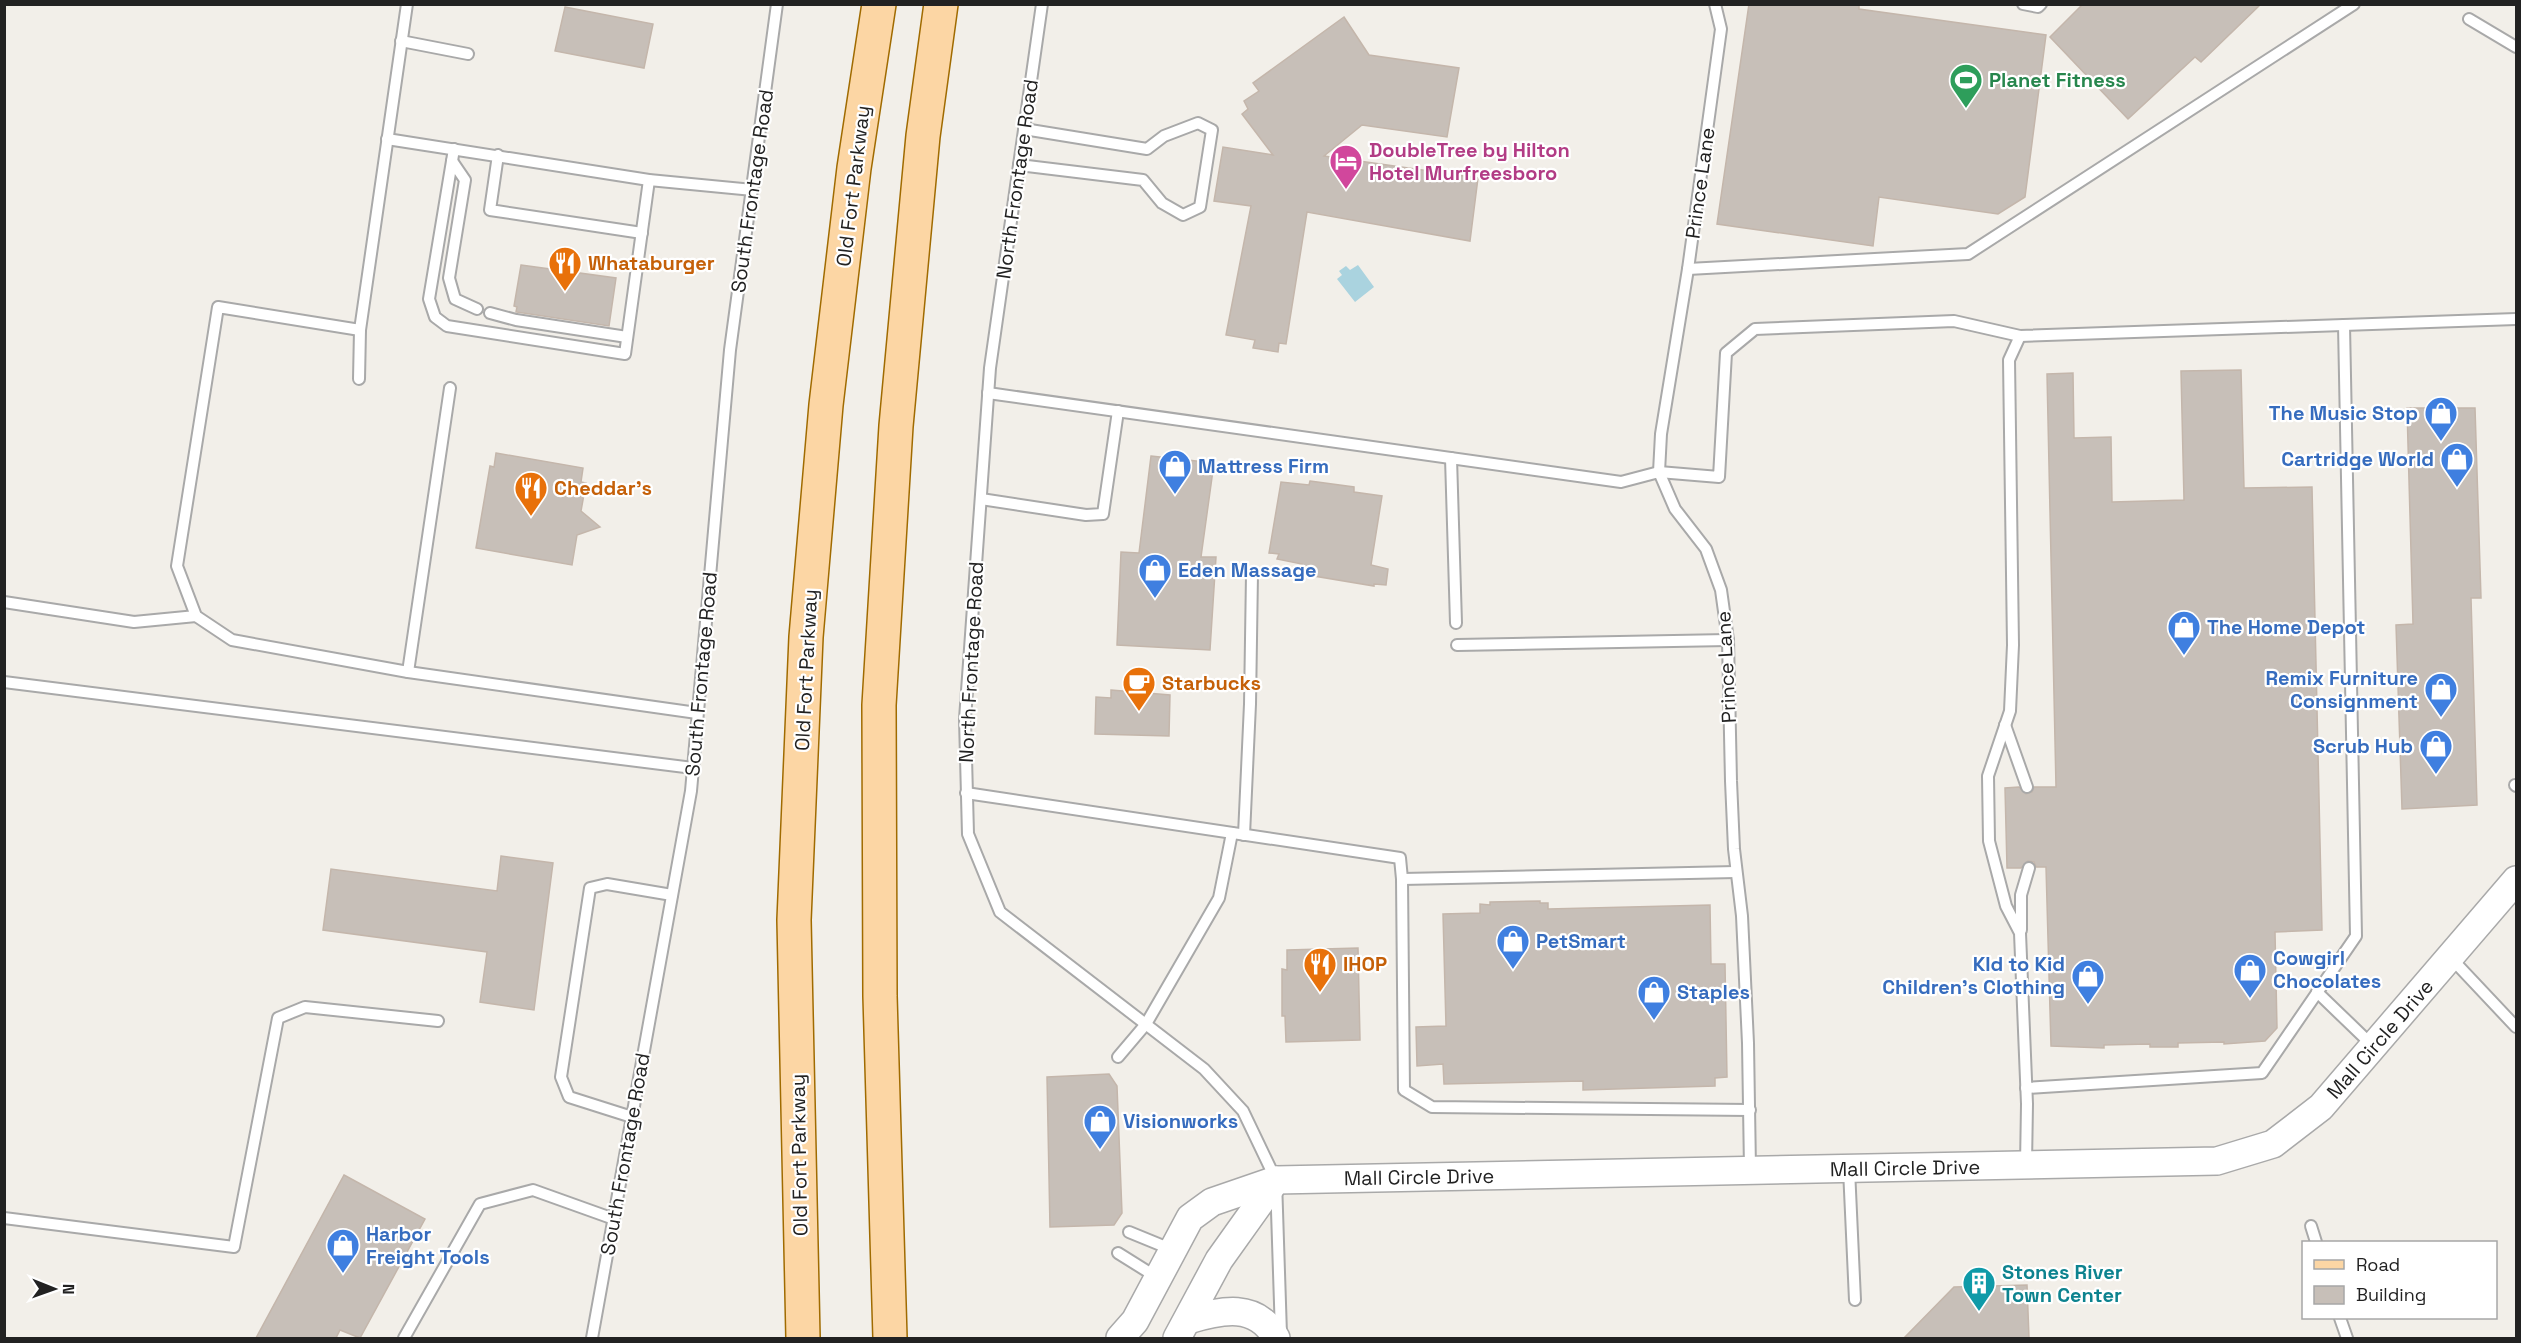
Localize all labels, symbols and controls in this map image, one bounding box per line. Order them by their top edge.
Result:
sports icon: Planet Fitness [1948,62,1984,109]
place label: Planet Fitness [1989,67,2126,93]
street label: North Frontage Road [990,77,1044,281]
street label: South Frontage Road [725,88,779,294]
street label: Old Fort Parkway [830,104,876,268]
street label: Prince Lane [1679,126,1721,240]
place label: DoubleTree by Hilton Hotel Murfreesboro [1369,137,1570,186]
hotel icon: DoubleTree by Hilton Hotel Murfreesboro [1328,143,1364,190]
restaurant icon: Whataburger [547,245,583,292]
place label: Whataburger [588,250,715,276]
shop icon: The Music Stop [2423,395,2459,442]
place label: The Music Stop [2269,400,2418,426]
shop icon: Cartridge World [2439,441,2475,488]
place label: Cartridge World [2281,446,2434,472]
shop icon: Mattress Firm [1157,448,1193,495]
place label: Mattress Firm [1198,453,1329,479]
restaurant icon: Cheddar's [513,470,549,517]
place label: Cheddar's [554,475,652,501]
shop icon: Eden Massage [1137,552,1173,599]
place label: Eden Massage [1178,557,1316,583]
street label: North Frontage Road [953,561,989,763]
street label: South Frontage Road [679,571,723,777]
street label: Old Fort Parkway [789,588,823,752]
shop icon: The Home Depot [2166,609,2202,656]
street label: Prince Lane [1710,610,1742,724]
place label: The Home Depot [2207,614,2365,640]
cafe icon: Starbucks [1121,665,1157,712]
place label: Remix Furniture Consignment [2265,665,2418,714]
place label: Starbucks [1162,670,1261,696]
shop icon: Remix Furniture Consignment [2423,671,2459,718]
shop icon: Scrub Hub [2418,728,2454,775]
place label: Scrub Hub [2313,733,2413,759]
shop icon: PetSmart [1495,923,1531,970]
place label: PetSmart [1536,928,1626,954]
place label: Cowgirl Chocolates [2273,945,2381,994]
restaurant icon: IHOP [1302,946,1338,993]
place label: IHOP [1343,951,1387,977]
place label: KId to Kid Children's Clothing [1882,951,2065,1000]
shop icon: Cowgirl Chocolates [2232,952,2268,999]
shop icon: KId to Kid Children's Clothing [2070,958,2106,1005]
shop icon: Staples [1636,974,1672,1021]
street label: Mall Circle Drive [2321,974,2439,1104]
place label: Staples [1677,979,1750,1005]
street label: South Frontage Road [594,1051,656,1257]
street label: Old Fort Parkway [785,1074,813,1236]
shop icon: Visionworks [1082,1103,1118,1150]
place label: Visionworks [1123,1108,1238,1134]
street label: Mall Circle Drive [1830,1154,1980,1182]
street label: Mall Circle Drive [1344,1163,1494,1191]
place label: Harbor Freight Tools [366,1221,490,1270]
shop icon: Harbor Freight Tools [325,1227,361,1274]
legend [2302,1241,2497,1319]
text: Road [2356,1253,2400,1276]
north arrow [24,1259,84,1319]
place label: Stones River Town Center [2002,1259,2123,1308]
building icon: Stones River Town Center [1961,1265,1997,1312]
text: Building [2356,1283,2426,1306]
text: N [58,1284,79,1295]

